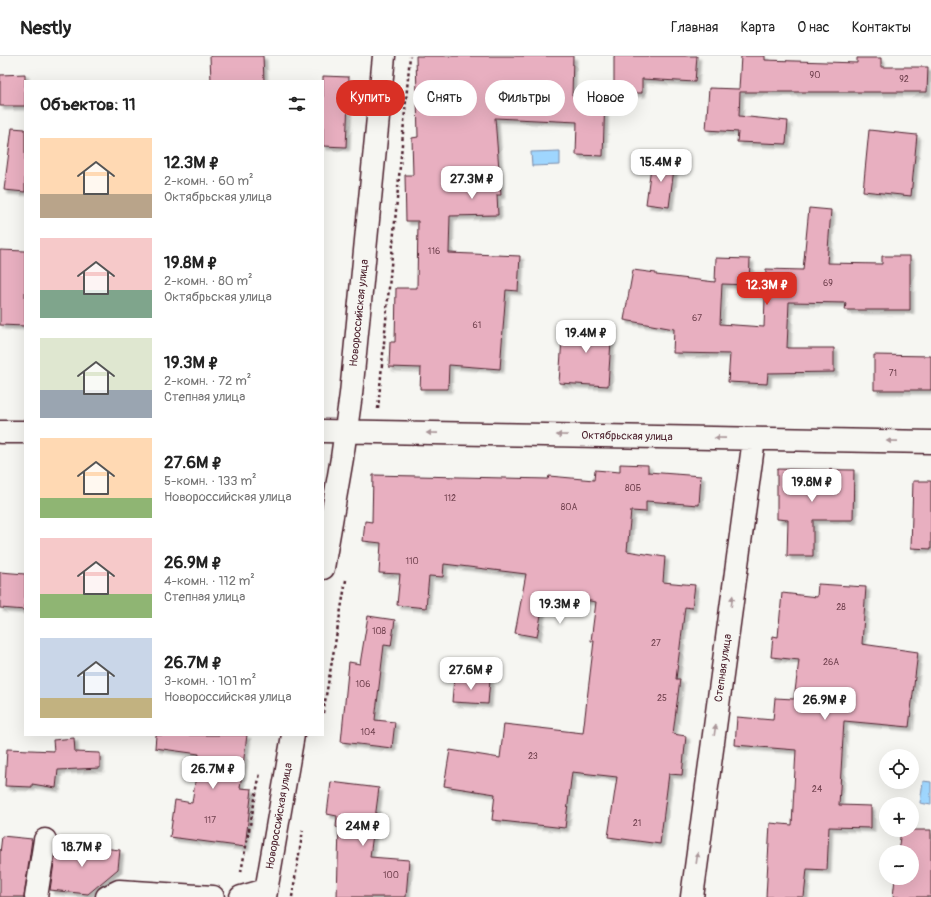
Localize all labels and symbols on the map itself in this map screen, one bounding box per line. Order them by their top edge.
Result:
house number: 90 [810,70,820,81]
house number: 92 [899,74,909,85]
pin: 15.4M ₽ [624,149,698,183]
pin: 27.3M ₽ [435,166,509,200]
house number: 116 [428,246,440,257]
street label: Новороссийская улица [347,259,371,367]
pin: 12.3M ₽ [730,272,804,306]
house number: 69 [823,278,833,289]
house number: 67 [692,313,702,324]
house number: 61 [473,320,481,331]
pin: 19.4M ₽ [549,320,623,354]
house number: 71 [889,368,897,379]
street label: Октябрьская улица [581,429,673,443]
one-way arrow [425,430,438,436]
one-way arrow [555,432,568,438]
one-way arrow [713,435,726,441]
one-way arrow [885,438,898,444]
pin: 19.8M ₽ [775,469,849,503]
house number: 80Б [625,483,641,494]
house number: 112 [444,493,456,504]
house number: 80А [561,502,577,513]
house number: 110 [405,556,419,567]
pin: 19.3M ₽ [523,591,597,625]
one-way arrow [729,595,735,607]
house number: 28 [836,602,846,613]
house number: 108 [372,626,387,637]
street label: Степная улица [712,633,734,703]
house number: 27 [651,638,661,649]
pin: 27.6M ₽ [434,657,508,691]
house number: 26А [823,657,839,668]
house number: 106 [356,679,370,690]
pin: 26.9M ₽ [788,687,862,721]
house number: 25 [657,693,667,704]
one-way arrow [711,723,718,736]
house number: 104 [361,727,376,738]
house number: 23 [528,751,538,762]
pin: 26.7M ₽ [176,756,250,790]
street label: Новороссийская улица [263,762,295,870]
house number: 24 [812,784,823,795]
pin: 24M ₽ [335,813,391,847]
house number: 117 [204,815,216,826]
house number: 21 [633,818,641,829]
pin: 18.7M ₽ [45,834,119,868]
one-way arrow [694,852,700,864]
house number: 100 [383,870,399,881]

